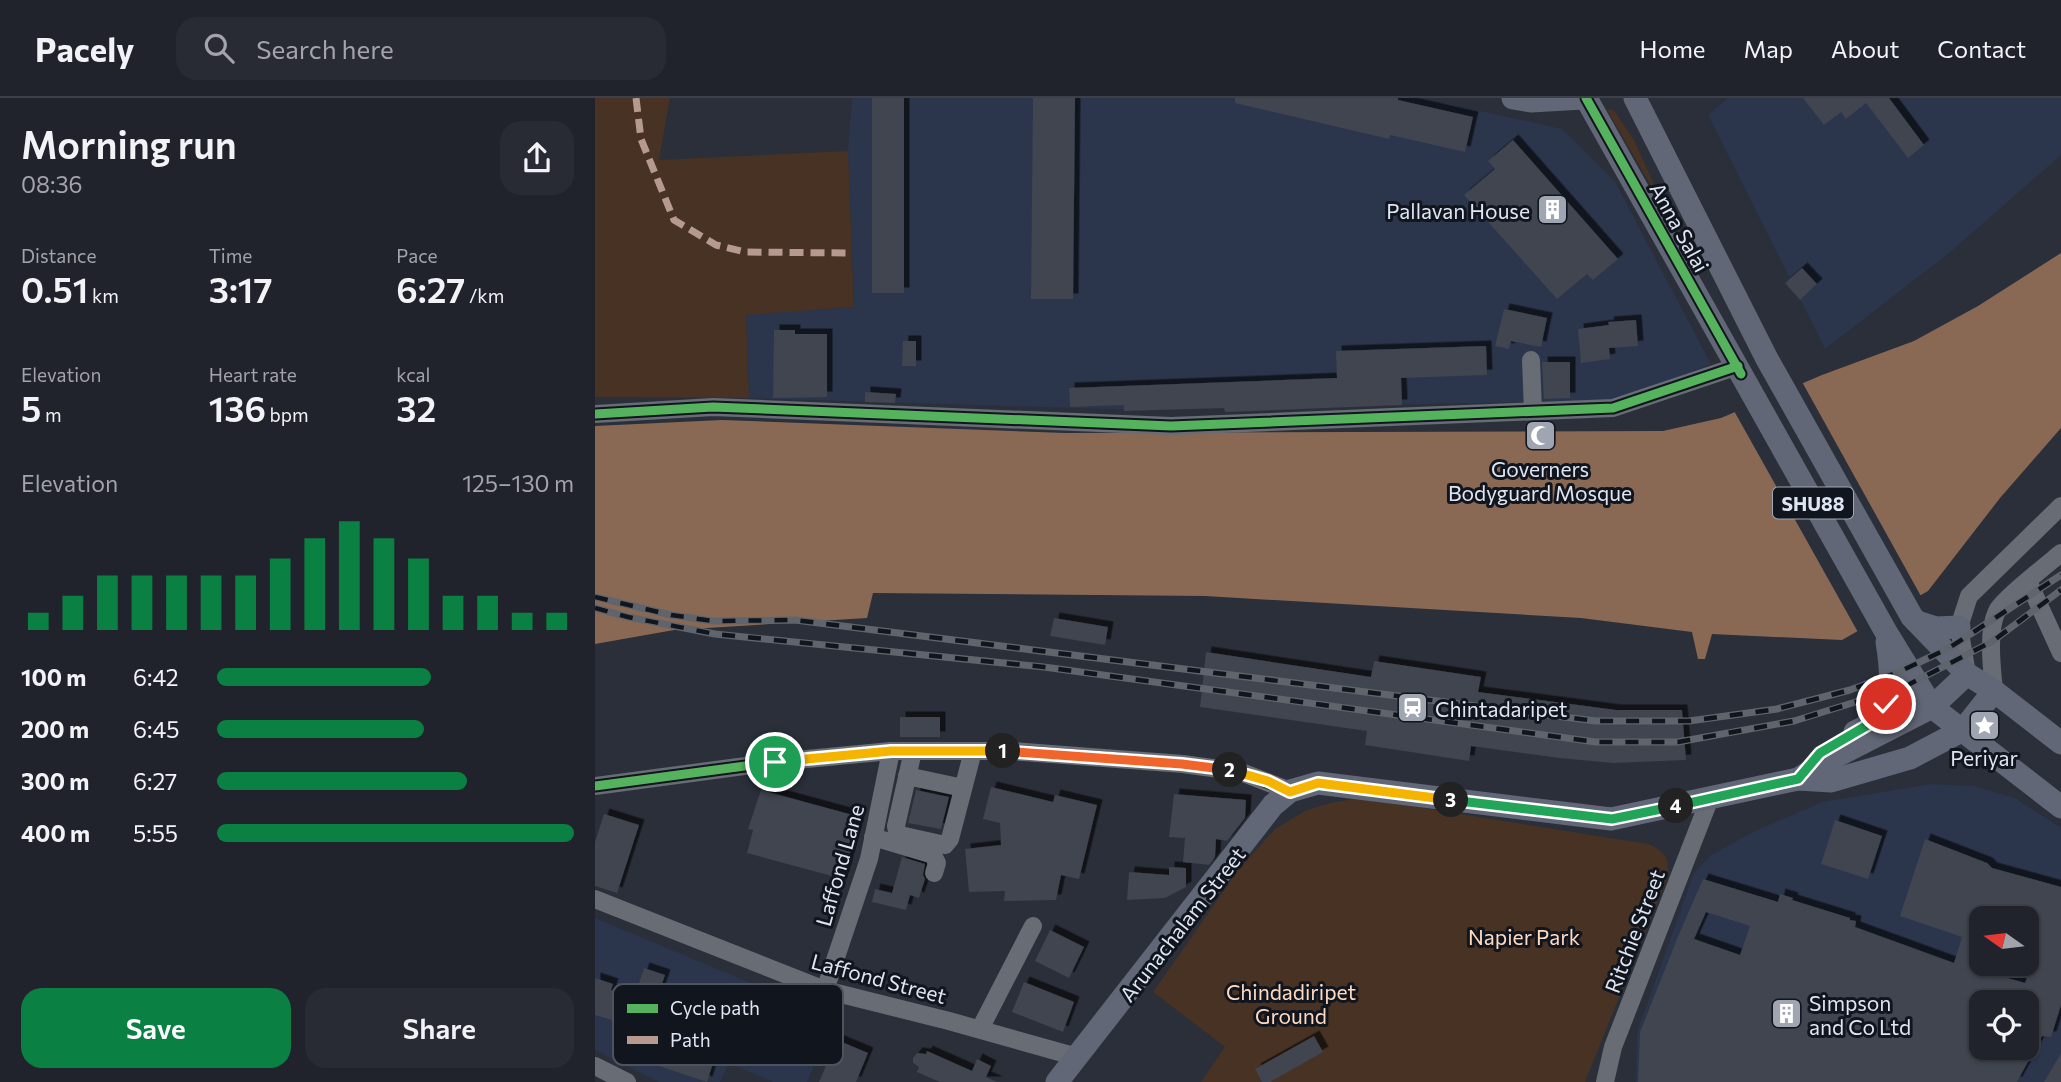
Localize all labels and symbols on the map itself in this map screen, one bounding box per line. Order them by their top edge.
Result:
street label: Anna Salai [1645,178,1715,276]
building icon: Pallavan House [1536,193,1570,227]
place label: Pallavan House [1386,198,1530,223]
mosque icon: Governers Bodyguard Mosque [1523,419,1557,453]
place label: Governers Bodyguard Mosque [1448,456,1632,505]
road number: SHU88 [1773,488,1853,518]
pin [1856,674,1916,734]
station icon: Chintadaripet [1395,691,1429,725]
place label: Chintadaripet [1435,696,1567,721]
place icon: Periyar [1967,708,2001,742]
pin [745,732,805,792]
pin: 1 [985,734,1021,768]
place label: Periyar [1950,745,2018,770]
pin: 2 [1213,752,1247,788]
pin: 3 [1433,782,1469,818]
pin: 4 [1659,788,1693,824]
street label: Laffond Lane [810,801,868,929]
street label: Arunachalam Street [1114,842,1250,1006]
street label: Ritchie Street [1599,866,1669,996]
north arrow [1969,906,2039,976]
park label: Napier Park [1468,924,1580,949]
street label: Laffond Street [809,948,949,1008]
park label: Chindadiripet Ground [1226,979,1356,1028]
legend [613,984,843,1065]
place label: Simpson and Co Ltd [1809,990,1911,1039]
text: Cycle path [670,996,760,1019]
building icon: Simpson and Co Ltd [1769,997,1803,1031]
text: Path [670,1028,711,1051]

